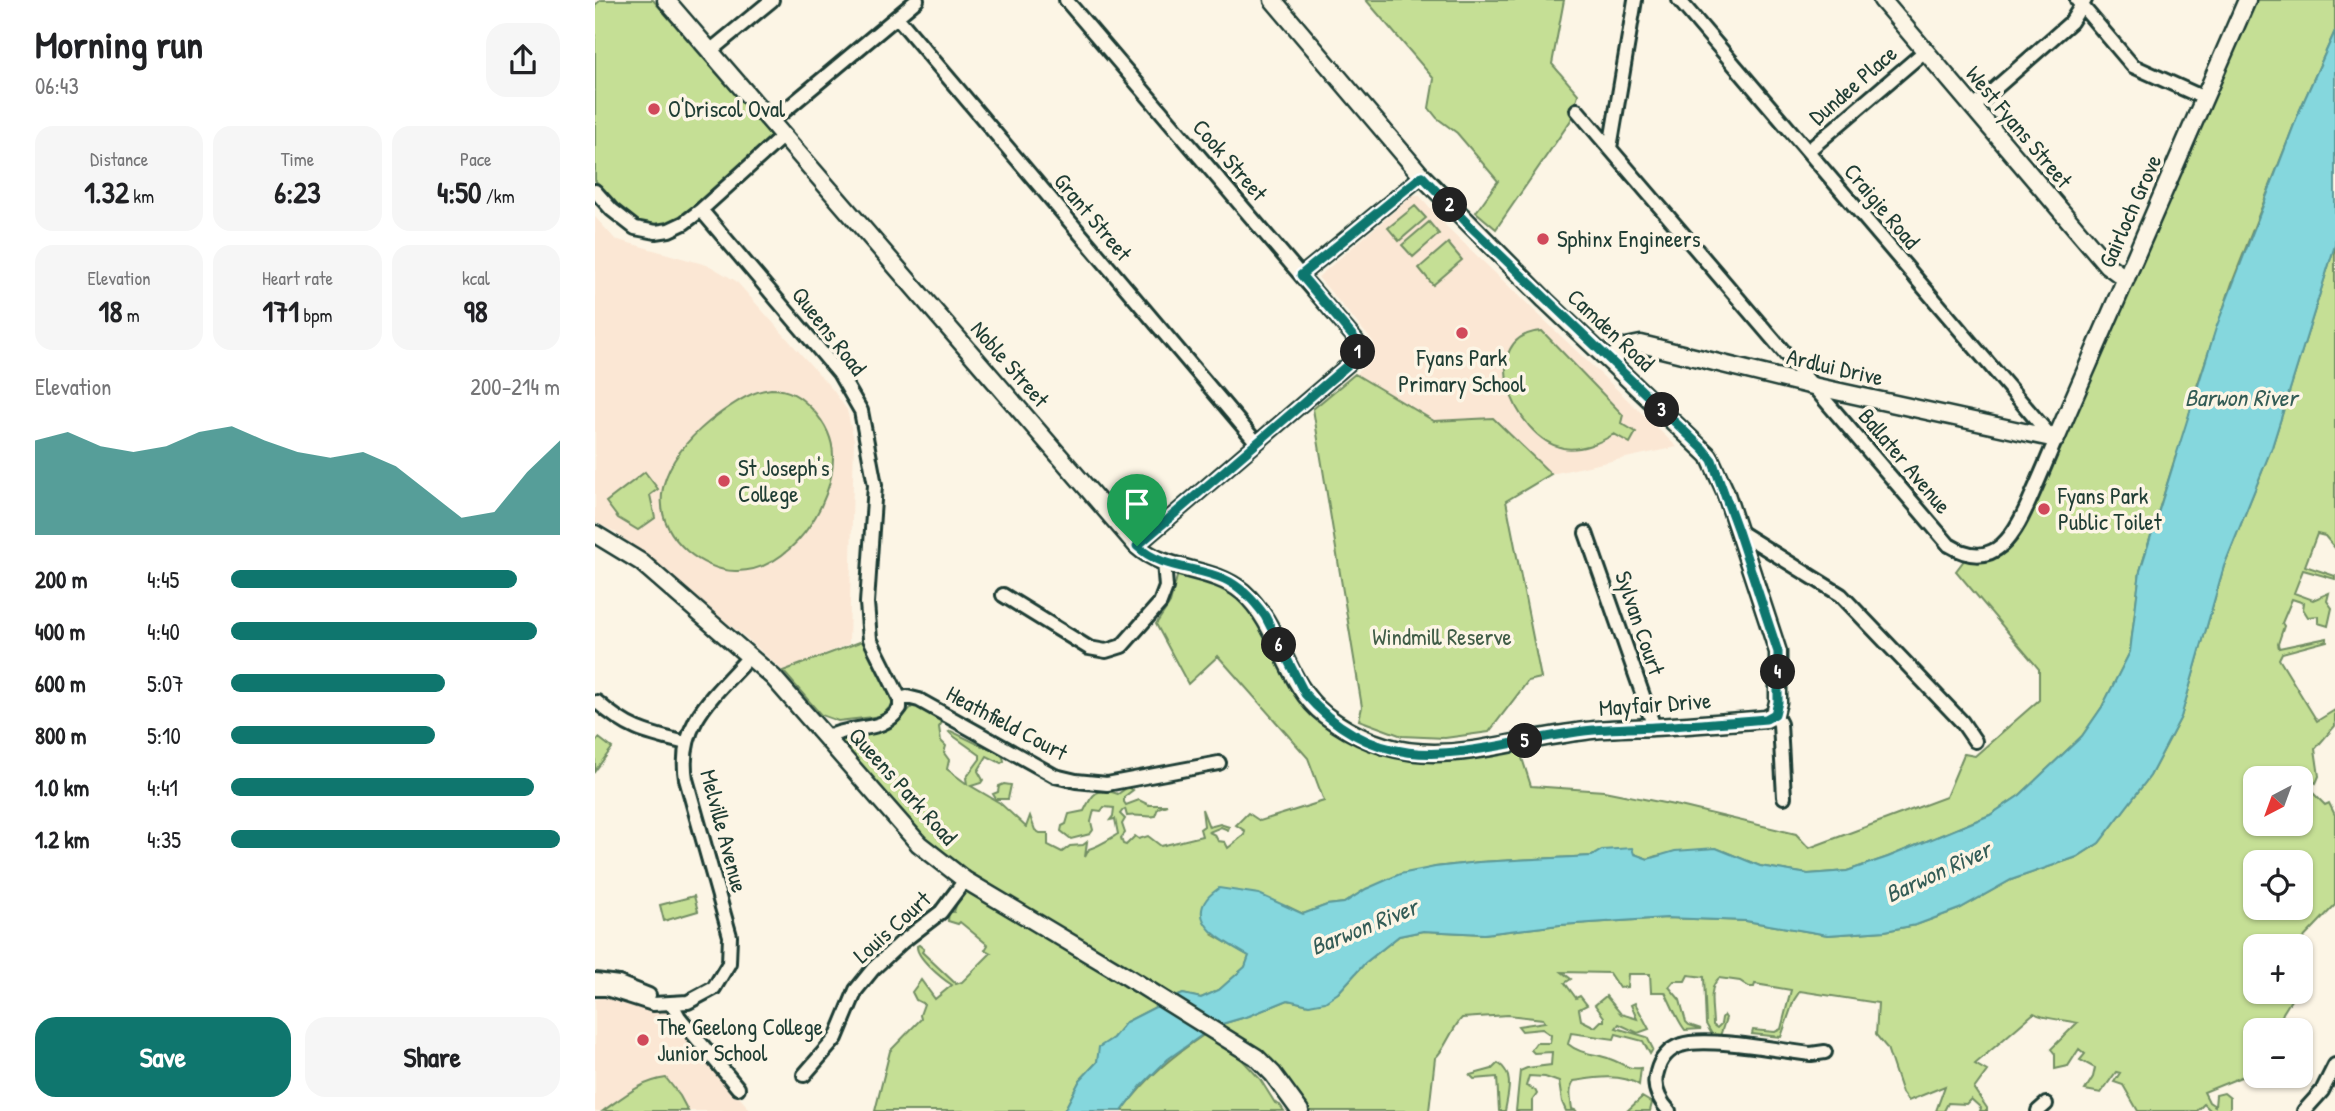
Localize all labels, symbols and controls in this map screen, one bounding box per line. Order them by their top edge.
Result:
text: Morning run [35,18,203,70]
button: share [486,23,560,97]
street label: Dundee Place [1802,38,1903,132]
street label: West Fyans Street [1959,59,2080,195]
text: 06:43 [35,70,79,101]
place label: O'Driscol Oval [668,93,786,124]
marker: O'Driscol Oval [646,101,662,117]
street label: Cook Street [1186,112,1275,208]
text: Distance [90,146,148,172]
text: Time [281,146,314,172]
text: Pace [460,146,492,172]
street label: Gairloch Grove [2091,149,2168,272]
street label: Craigie Road [1837,156,1927,255]
street label: Grant Street [1047,166,1140,268]
text: 1.32 [84,172,129,212]
text: 6:23 [274,172,321,212]
text: 4:50 [437,172,481,212]
text: km [129,183,154,209]
text: /km [481,183,515,209]
pin: 2 [1433,188,1467,222]
text: 2 [1445,191,1454,217]
place label: Sphinx Engineers [1557,223,1701,254]
marker: Sphinx Engineers [1535,231,1551,247]
text: Elevation [88,265,151,291]
text: Heart rate [262,265,333,291]
text: kcal [462,265,490,291]
street label: Queens Road [785,280,874,382]
street label: Camden Road [1561,281,1662,378]
text: 18 [99,291,122,331]
text: 171 [263,291,299,331]
text: 98 [464,291,488,331]
text: m [122,302,140,328]
text: bpm [299,302,332,328]
street label: Noble Street [964,314,1057,414]
marker: Fyans Park Primary School [1454,325,1470,341]
pin: 1 [1341,334,1375,370]
text: 1 [1354,338,1361,364]
street label: Ardlui Drive [1784,340,1886,393]
place label: Fyans Park Primary School [1398,342,1527,399]
text: Elevation [35,371,111,402]
text: 200–214 m [470,371,560,402]
water label: Barwon River [2185,381,2300,413]
pin: 3 [1645,392,1679,428]
text: 3 [1657,396,1666,422]
street label: Ballater Avenue [1852,401,1959,520]
place label: St Joseph's College [738,452,830,509]
marker: St Joseph's College [716,473,732,489]
pin [1107,474,1167,546]
place label: Fyans Park Public Toilet [2057,480,2163,537]
icon: arrive [1118,485,1156,523]
marker: Fyans Park Public Toilet [2036,501,2052,517]
text: 200 m [35,564,87,595]
text: 4:45 [147,564,179,595]
street label: Sylvan Court [1608,567,1673,680]
text: 400 m [35,616,85,647]
text: 4:40 [147,616,180,647]
park label: Windmill Reserve [1372,621,1512,652]
pin: 6 [1261,628,1297,662]
text: 6 [1275,631,1282,657]
pin: 4 [1761,654,1795,690]
text: 4 [1774,658,1781,684]
text: 600 m [35,668,86,699]
text: 5:07 [147,668,184,699]
street label: Heathfield Court [941,678,1074,768]
street label: Mayfair Drive [1598,684,1712,723]
text: 800 m [35,720,87,751]
text: 5:10 [147,720,181,751]
street label: Queens Park Road [842,720,965,851]
pin: 5 [1507,724,1543,758]
text: 5 [1520,727,1529,753]
street label: Melville Avenue [693,766,756,896]
north arrow [2243,766,2313,836]
map controls [2243,766,2313,1088]
text: 1.0 km [35,772,89,803]
text: 4:41 [147,772,178,803]
text: 1.2 km [35,824,90,855]
text: 4:35 [147,824,181,855]
water label: Barwon River [1880,832,1998,909]
button: locate [2243,850,2313,920]
street label: Louis Court [846,883,938,970]
water label: Barwon River [1305,889,1424,962]
button: + [2243,934,2313,1004]
place label: The Geelong College Junior School [657,1011,823,1068]
button: Save [35,1017,291,1097]
button: Share [305,1017,560,1097]
button: − [2243,1018,2313,1088]
marker: The Geelong College Junior School [635,1032,651,1048]

